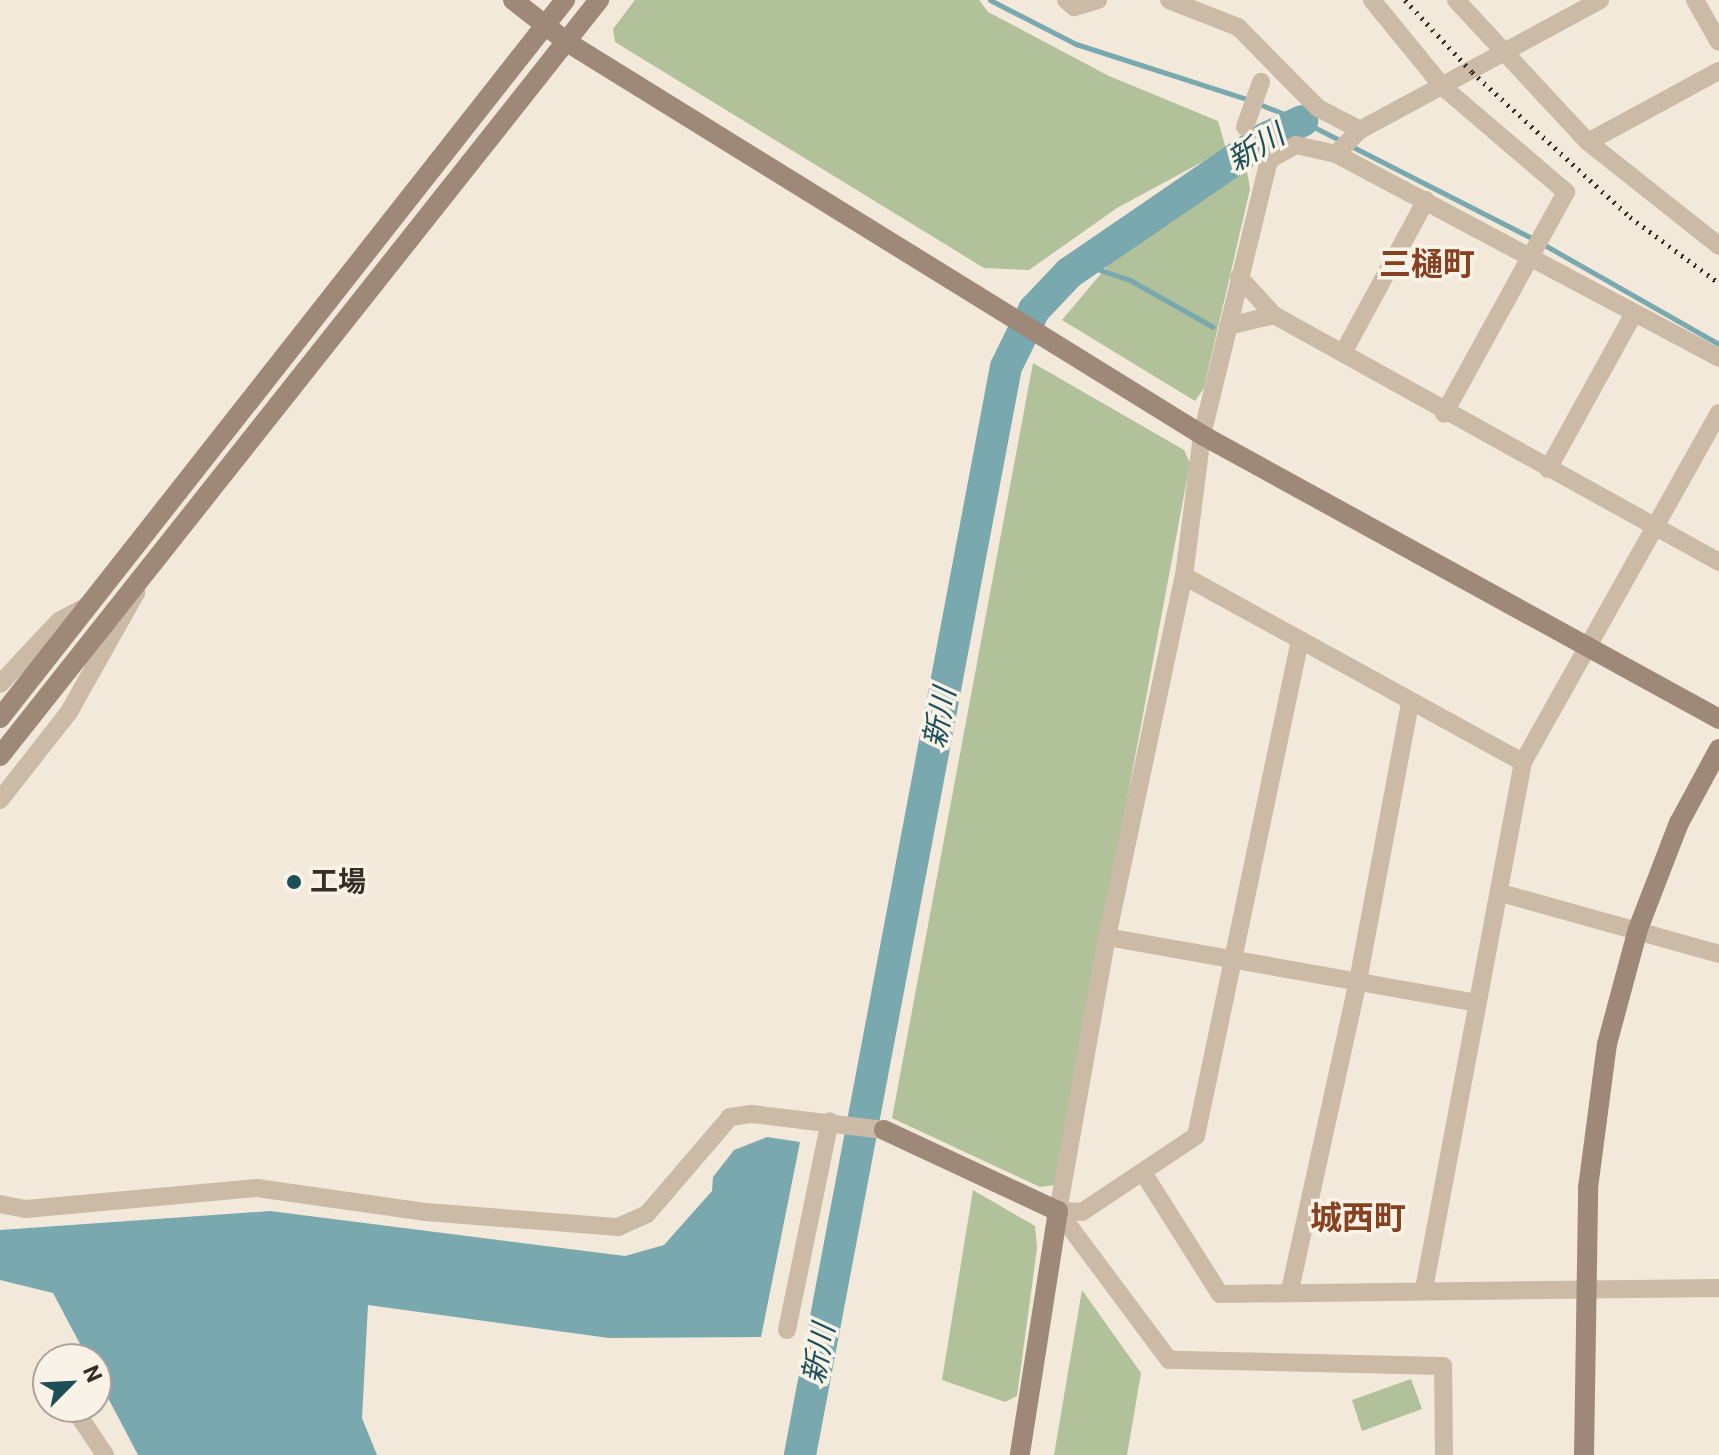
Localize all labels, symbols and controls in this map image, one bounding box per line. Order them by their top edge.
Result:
water label: 新川 [1221,117,1291,179]
district label: 三樋町 [1379,245,1475,283]
water label: 新川 [917,685,963,751]
place label: 工場 [310,865,366,899]
marker: 工場 [285,873,303,891]
district label: 城西町 [1310,1199,1406,1237]
water label: 新川 [796,1321,842,1387]
north arrow [32,1343,112,1423]
text: N [78,1362,107,1386]

